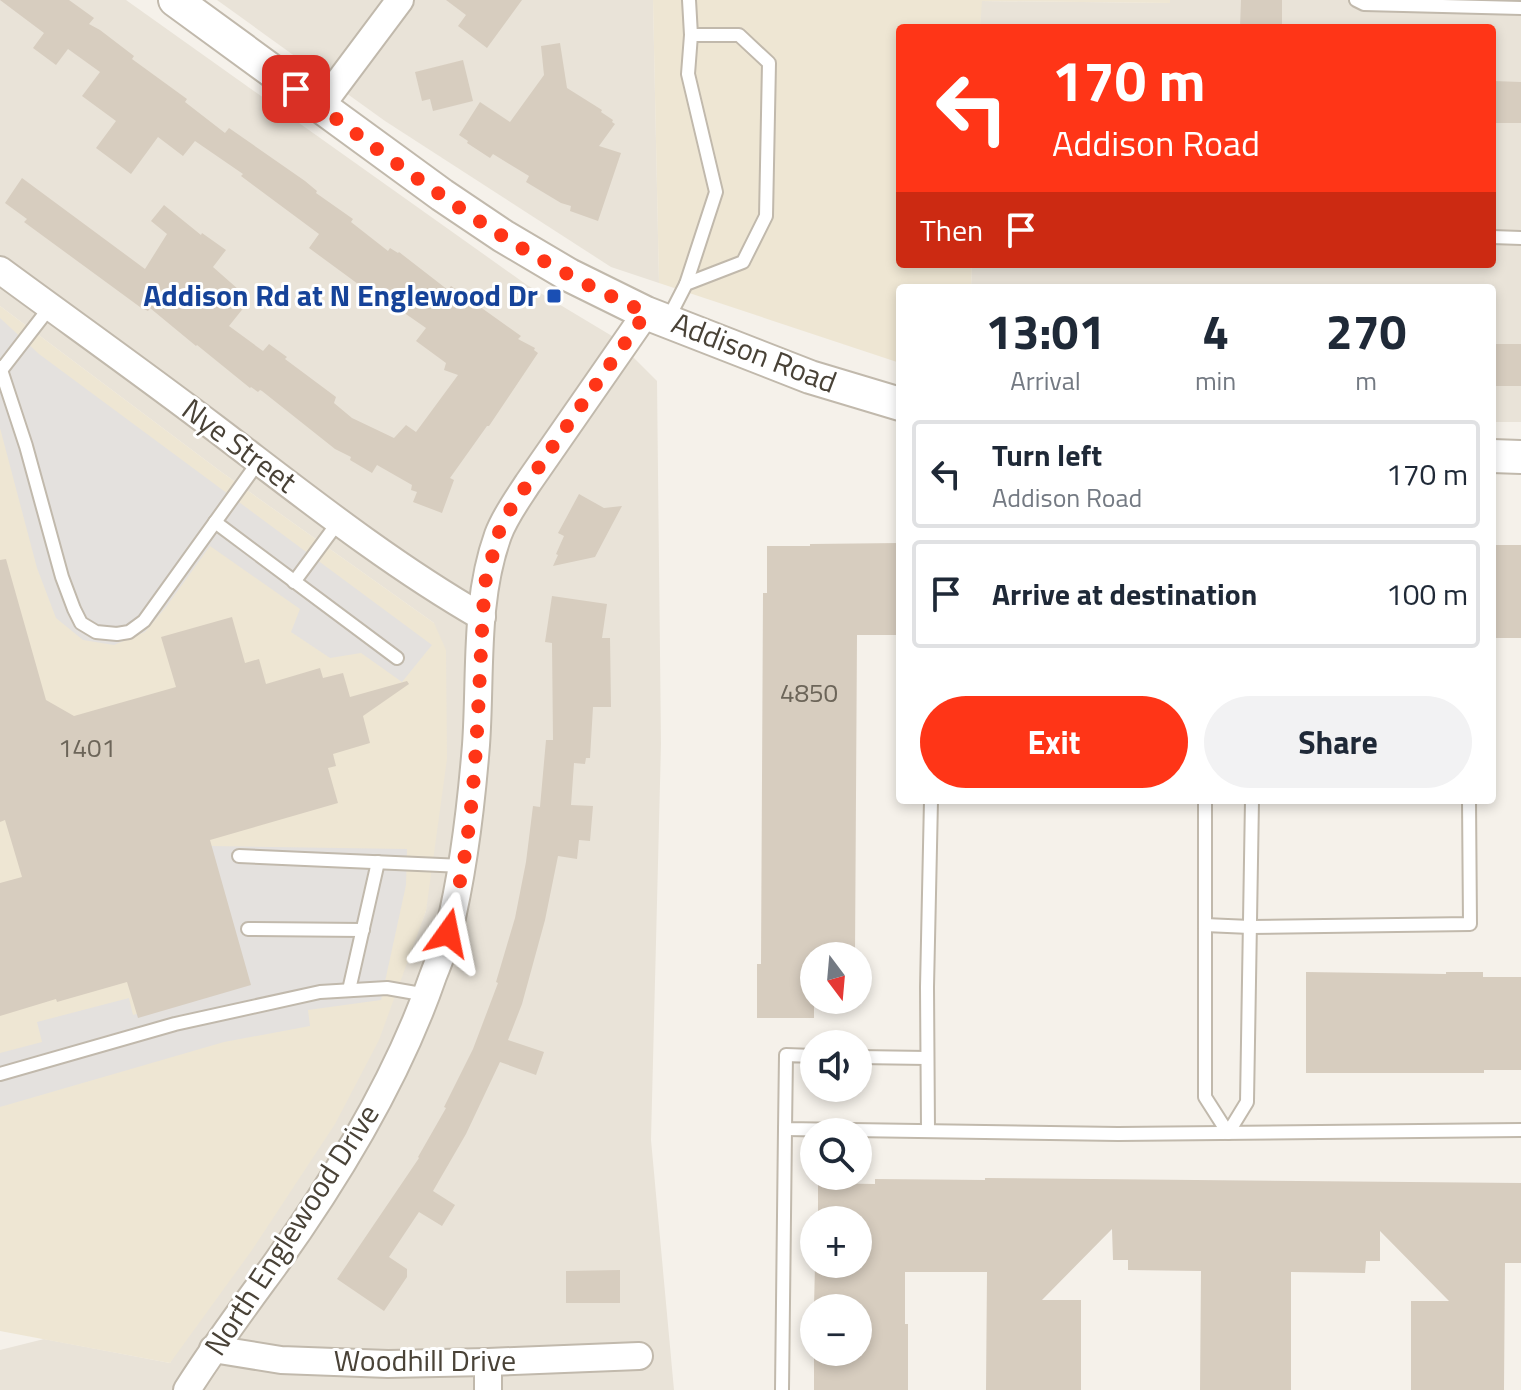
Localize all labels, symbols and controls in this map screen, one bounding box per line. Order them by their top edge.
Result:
text: 170 m [1052,38,1205,123]
pin [262,55,330,123]
icon: left [920,56,1024,160]
icon: arrive [274,67,318,111]
text: Addison Road [1052,115,1260,170]
text: Then [920,207,983,253]
icon: arrive [999,208,1043,252]
place label: Addison Rd at N Englewood Dr [143,272,538,318]
marker: Addison Rd at N Englewood Dr [545,287,563,305]
text: 13:01 [986,295,1105,368]
text: 4 [1202,295,1229,368]
text: 270 [1326,295,1406,368]
street label: Addison Road [665,300,844,405]
text: Arrival [1010,361,1081,400]
text: min [1195,361,1236,400]
text: m [1355,361,1377,400]
street label: Nye Street [172,387,307,504]
text: Turn left [992,432,1102,478]
text: 170 m [1386,451,1468,497]
icon: left [924,452,968,496]
text: Addison Road [992,478,1142,517]
text: Arrive at destination [992,571,1257,617]
text: 100 m [1386,571,1468,617]
icon: arrive [924,572,968,616]
house number: 4850 [780,673,838,712]
button: Exit [920,696,1188,788]
button: Share [1204,696,1472,788]
house number: 1401 [58,728,116,767]
position arrow [406,891,490,975]
north arrow [800,942,872,1014]
map controls [800,942,872,1366]
button: sound [800,1030,872,1102]
street label: North Englewood Drive [192,1094,390,1364]
button: search [800,1118,872,1190]
button: + [800,1206,872,1278]
button: − [800,1294,872,1366]
street label: Woodhill Drive [334,1337,516,1383]

